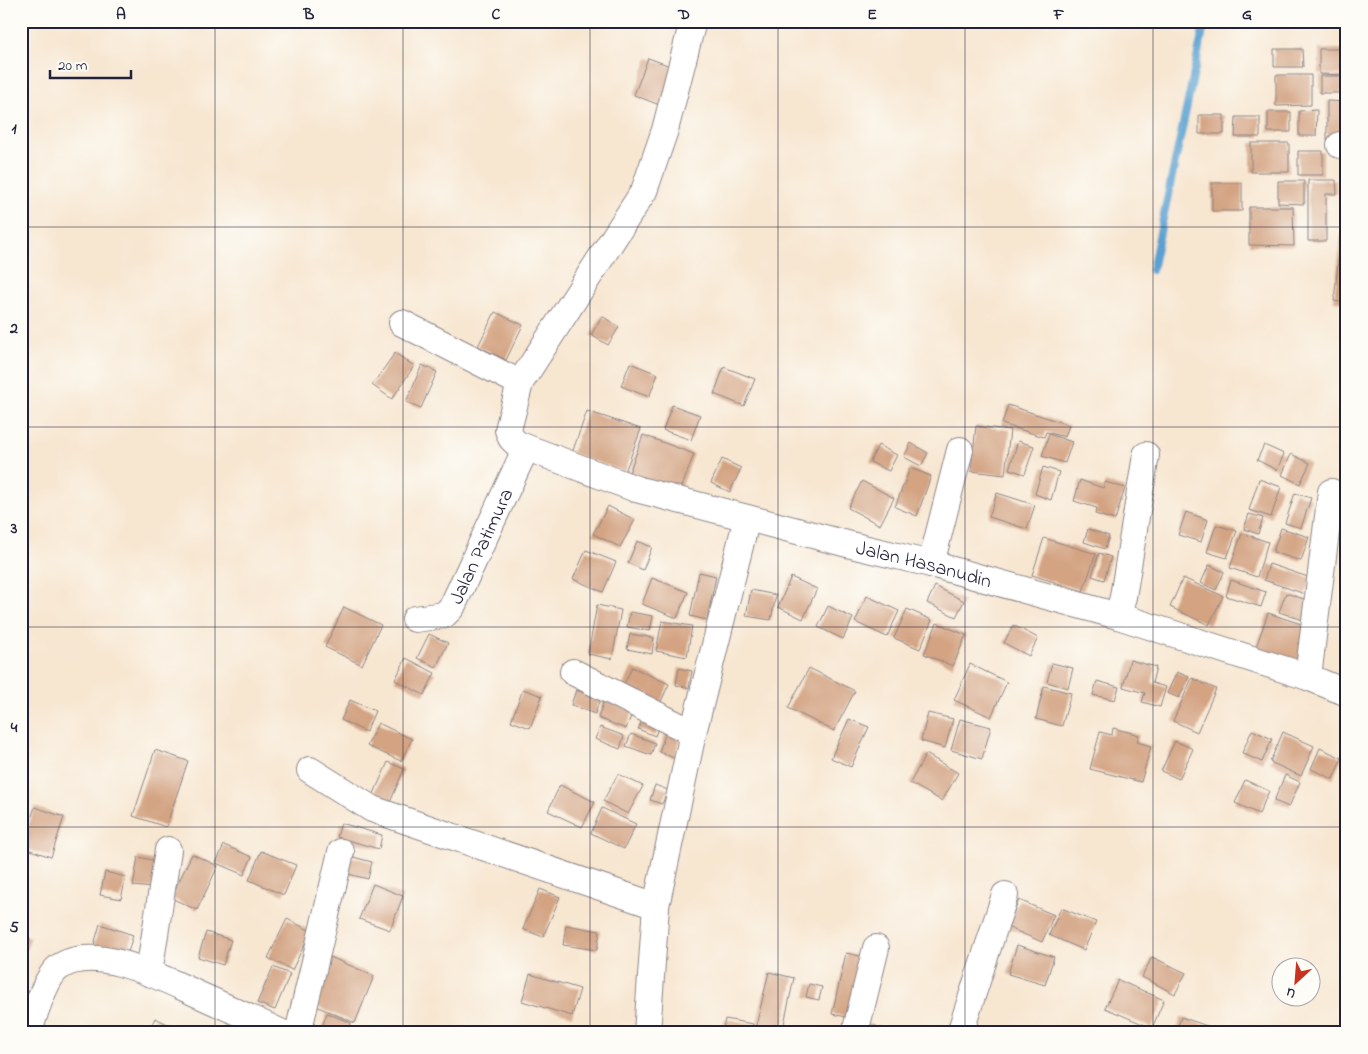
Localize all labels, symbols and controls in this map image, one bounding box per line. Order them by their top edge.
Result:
text: A [116,3,126,27]
text: B [303,3,315,27]
text: C [492,3,501,27]
text: D [677,3,690,27]
text: E [867,3,877,27]
text: F [1053,3,1065,27]
text: G [1242,3,1252,27]
scale bar [50,48,131,80]
text: 20 m [58,55,88,77]
text: 1 [11,117,17,141]
text: 2 [9,317,18,341]
street label: Jalan Patimura [443,484,522,610]
text: 3 [10,517,18,541]
street label: Jalan Hasanudin [853,535,995,597]
text: 4 [10,716,18,740]
text: 5 [9,916,19,940]
north arrow [1270,956,1320,1006]
text: U [1282,981,1300,1004]

